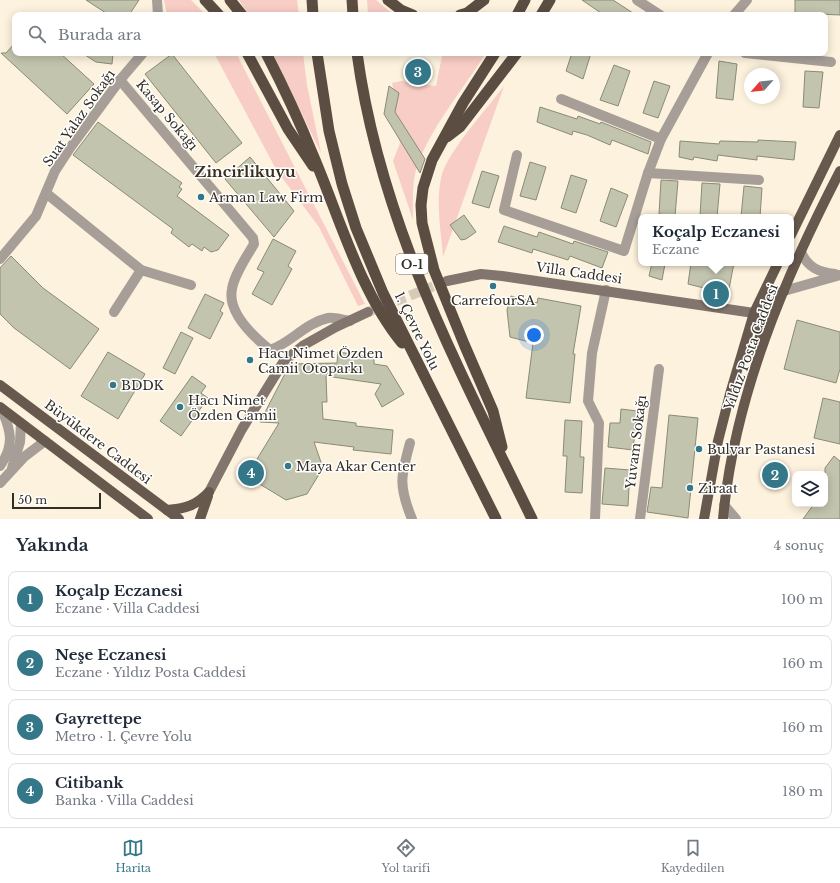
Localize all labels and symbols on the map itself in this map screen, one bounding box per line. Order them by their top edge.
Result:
pin: 3 [405,57,431,87]
street label: Suat Yalaz Sokağı [39,66,119,170]
north arrow [744,68,780,104]
street label: Kasap Sokağı [132,76,202,154]
district label: Zincirlikuyu [194,162,296,181]
place label: Arman Law Firm [208,189,323,206]
marker: Arman Law Firm [196,192,206,202]
road number: O-1 [396,254,428,274]
street label: Villa Caddesi [534,258,624,288]
pin: 1 [703,279,729,309]
marker: CarrefourSA [488,281,498,291]
street label: Yıldız Posta Caddesi [720,281,782,413]
street label: 1. Çevre Yolu [391,289,443,373]
place label: CarrefourSA [451,292,536,309]
your location [524,325,544,345]
place label: Hacı Nimet Özden Camii Otoparkı [258,345,383,377]
marker: Hacı Nimet Özden Camii Otoparkı [245,355,255,365]
place label: BDDK [121,377,165,394]
marker: BDDK [108,380,118,390]
place label: Hacı Nimet Özden Camii [188,392,277,424]
street label: Yuvam Sokağı [622,394,650,491]
street label: Büyükdere Caddesi [41,396,155,488]
marker: Hacı Nimet Özden Camii [175,402,185,412]
place label: Bulvar Pastanesi [707,441,816,458]
marker: Bulvar Pastanesi [694,444,704,454]
pin: 4 [238,458,264,488]
place label: Maya Akar Center [296,458,417,475]
pin: 2 [762,460,788,490]
marker: Maya Akar Center [283,461,293,471]
place label: Ziraat [698,480,738,497]
marker: Ziraat [685,483,695,493]
scale bar [12,491,101,510]

